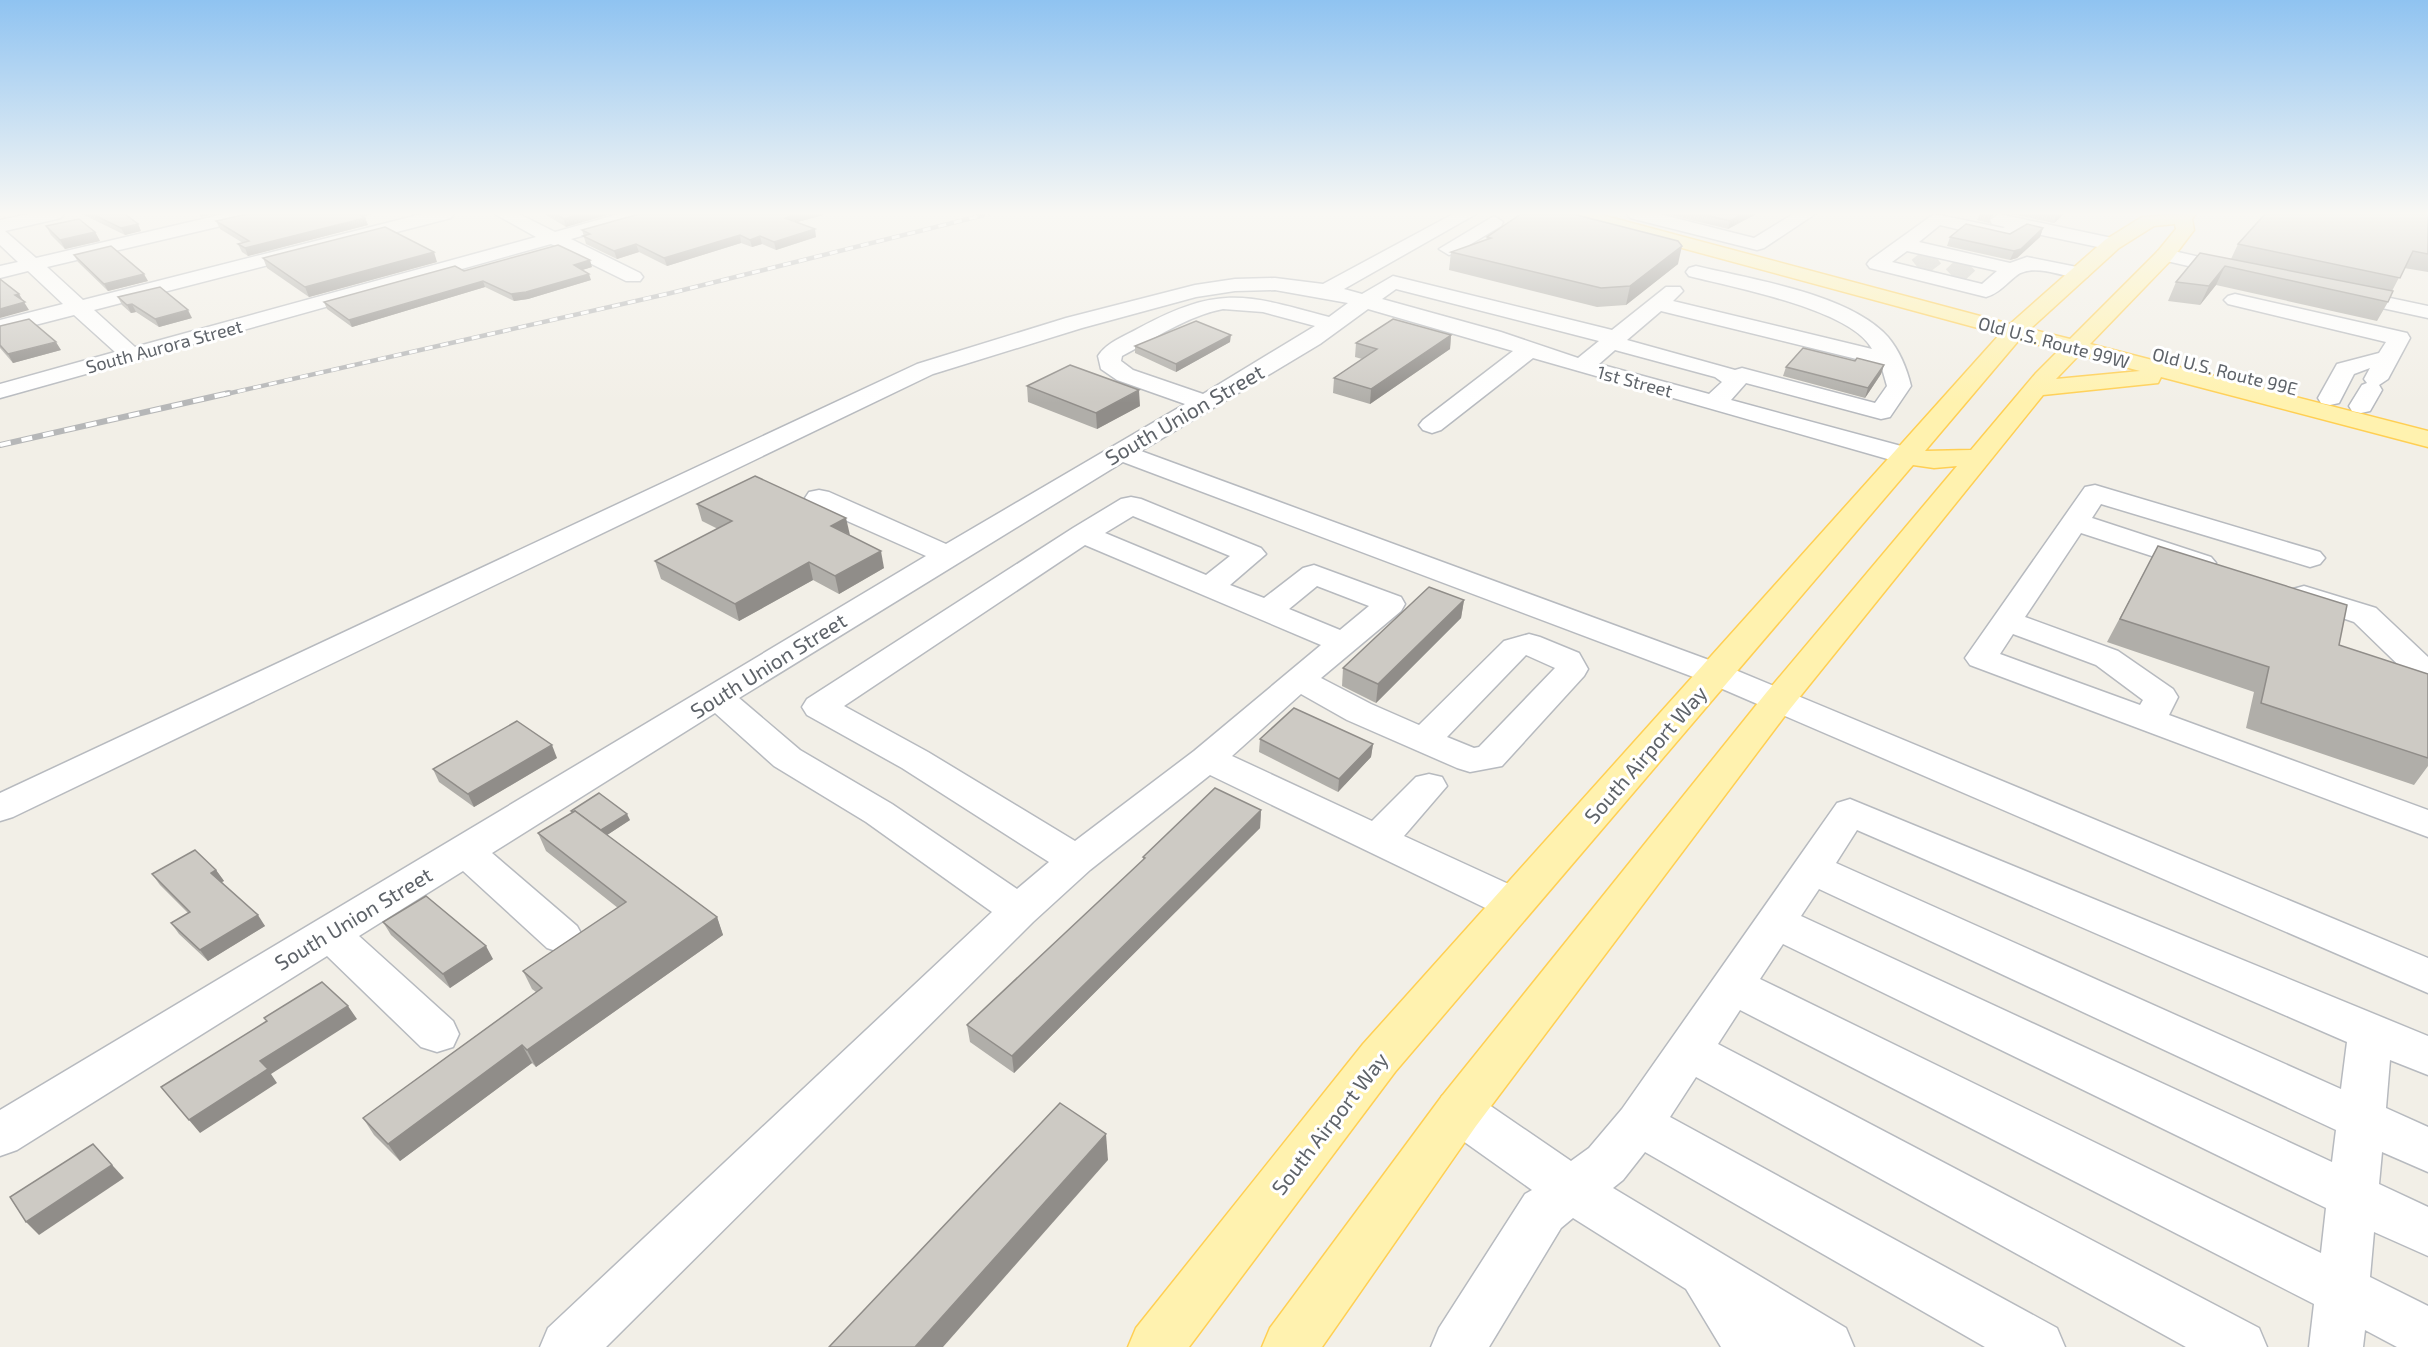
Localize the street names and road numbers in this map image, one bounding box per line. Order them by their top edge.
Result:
street label: Old U.S. Route 99W [1976,311,2132,373]
street label: South Aurora Street [83,314,245,377]
street label: Old U.S. Route 99E [2150,342,2300,400]
street label: South Union Street [1100,358,1268,470]
street label: 1st Street [1595,360,1675,402]
street label: South Union Street [685,607,851,723]
street label: South Airport Way [1578,680,1712,828]
street label: South Union Street [270,861,436,975]
street label: South Airport Way [1266,1047,1392,1199]

